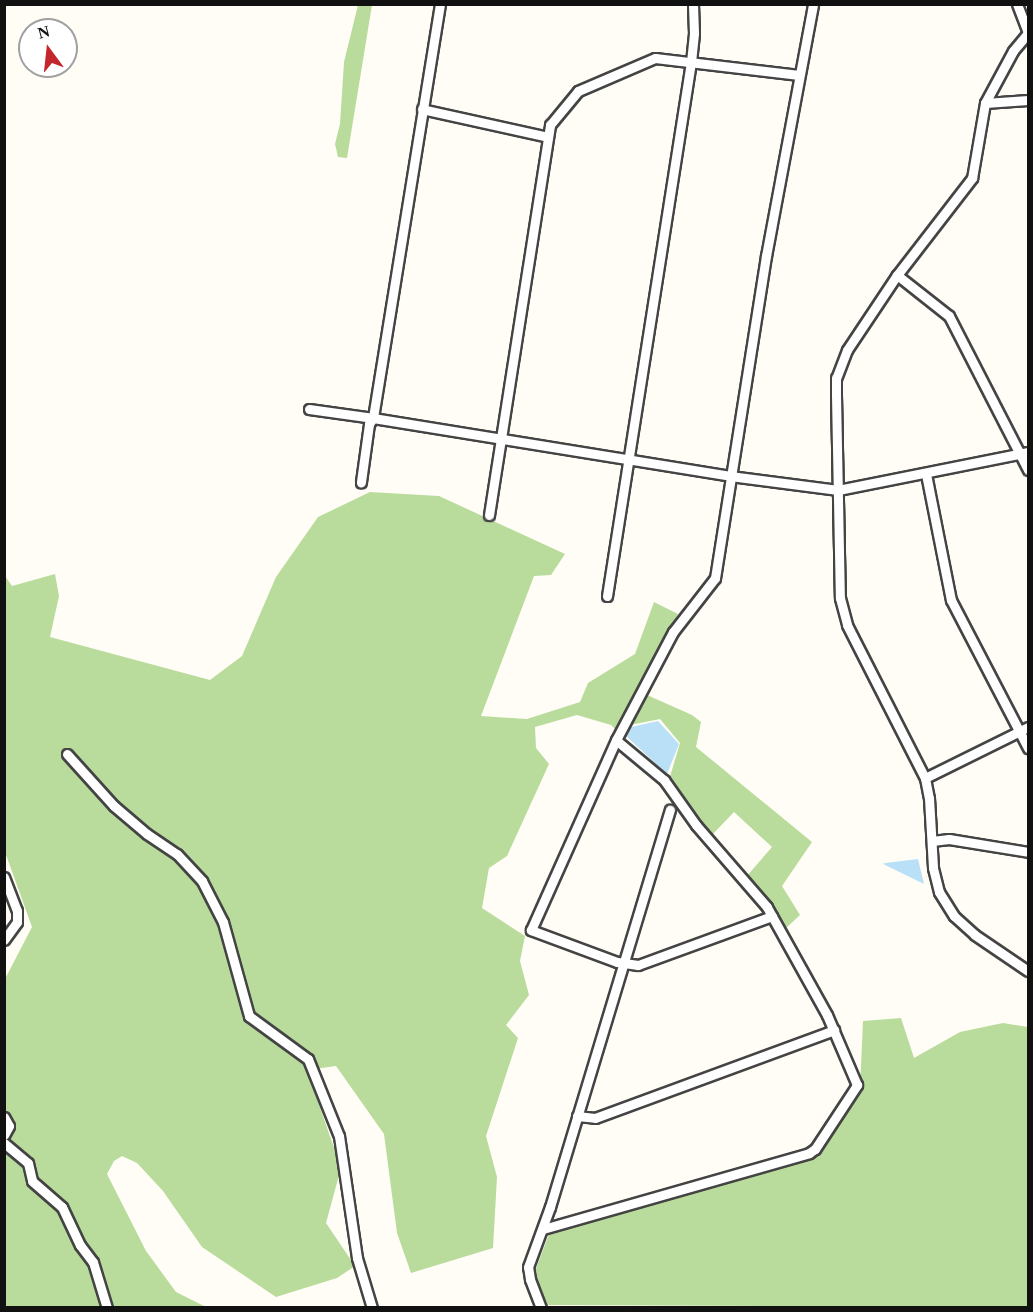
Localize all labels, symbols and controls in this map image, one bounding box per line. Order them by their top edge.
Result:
north arrow [18,18,78,78]
text: N [36,22,52,42]

